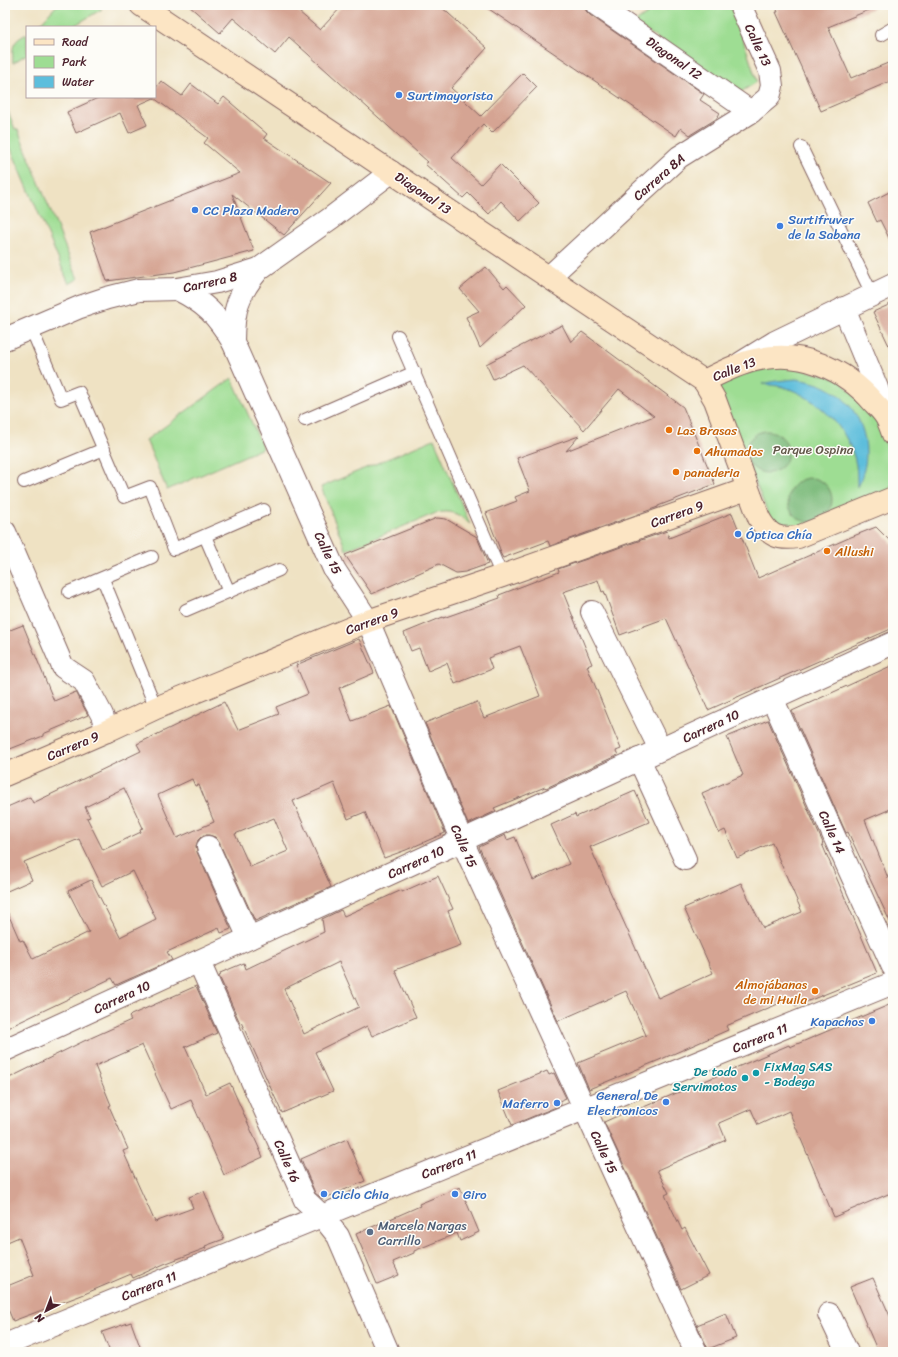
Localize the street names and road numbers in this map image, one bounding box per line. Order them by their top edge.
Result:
street label: Calle 13 [738,20,778,70]
street label: Diagonal 12 [641,30,707,86]
street label: Carrera 8A [627,147,691,207]
street label: Diagonal 13 [390,166,456,220]
street label: Carrera 8 [181,265,240,299]
street label: Calle 13 [709,350,759,388]
street label: Carrera 9 [647,494,707,534]
street label: Calle 15 [308,527,348,579]
street label: Carrera 9 [342,601,402,641]
street label: Carrera 10 [678,703,744,749]
street label: Carrera 9 [43,725,103,767]
street label: Calle 14 [812,806,852,858]
street label: Calle 15 [444,820,484,872]
street label: Carrera 10 [383,839,449,885]
street label: Carrera 10 [89,974,155,1020]
street label: Carrera 11 [729,1016,792,1060]
street label: Calle 15 [584,1126,624,1178]
street label: Calle 16 [267,1136,307,1186]
street label: Carrera 11 [418,1142,481,1186]
street label: Carrera 11 [118,1264,181,1308]

